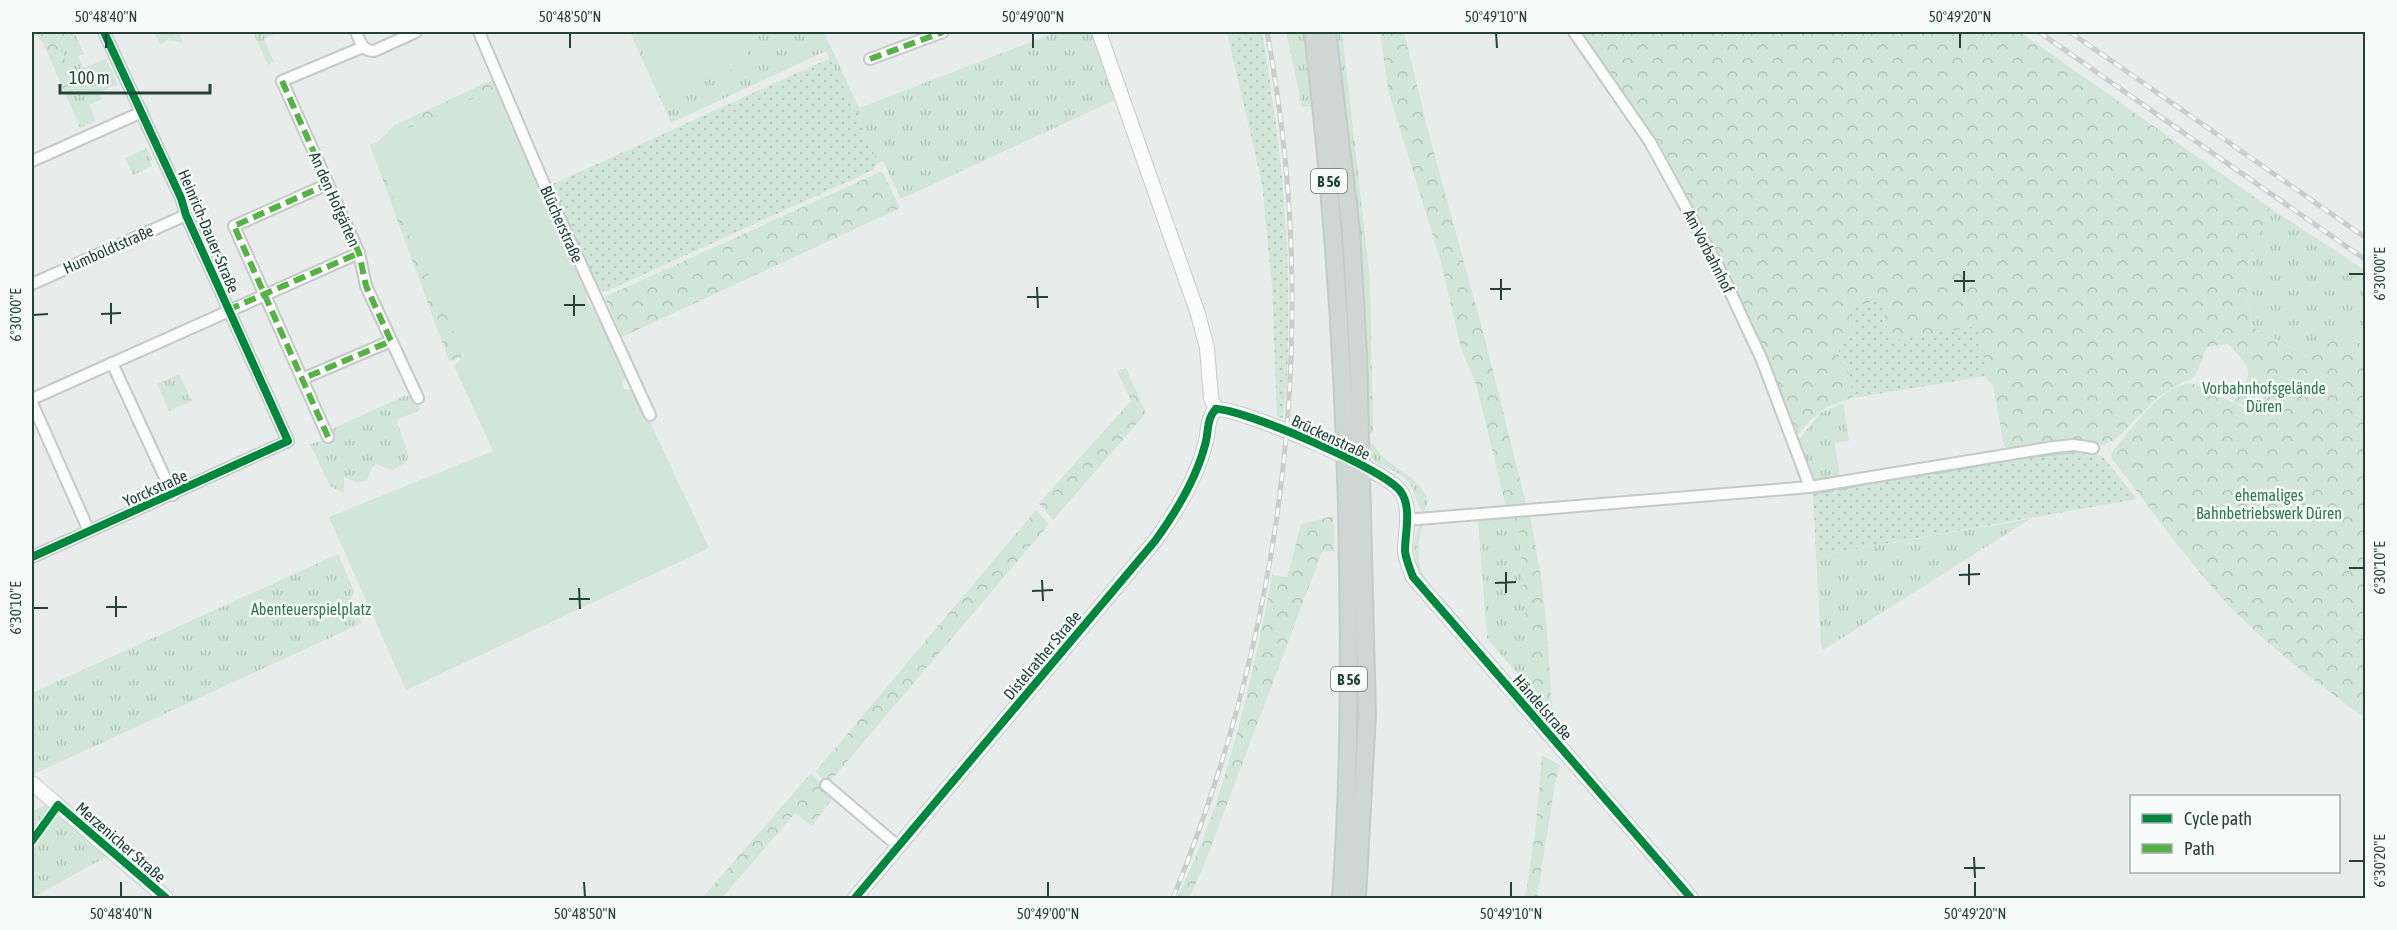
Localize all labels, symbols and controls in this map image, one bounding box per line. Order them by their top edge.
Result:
text: 50°48'40"N [75,8,137,25]
text: 50°48'50"N [539,8,601,25]
text: 50°49'00"N [1002,8,1064,25]
text: 50°49'10"N [1465,8,1527,25]
text: 50°49'20"N [1929,8,1991,25]
scale bar [60,57,210,95]
text: 100 m [69,67,110,88]
street label: An den Hofgärten [305,149,364,250]
street label: Heinrich-Dauer-Straße [175,167,243,295]
road number: B 56 [1311,169,1347,193]
street label: Blücherstraße [537,183,587,265]
street label: Am Vorbahnhof [1680,206,1738,296]
street label: Humboldtstraße [60,221,156,277]
text: 6°30'00"E [2371,247,2388,301]
text: 6°30'00"E [7,288,24,342]
park label: Vorbahnhofsgelände Düren [2202,379,2326,415]
street label: Brückenstraße [1289,411,1373,463]
street label: Yorckstraße [120,466,190,510]
park label: ehemaliges Bahnbetriebswerk Düren [2196,486,2342,522]
text: 6°30'10"E [2371,541,2388,595]
text: 6°30'10"E [7,581,24,635]
park label: Abenteuerspielplatz [251,600,371,619]
street label: Distelrather Straße [1000,607,1084,703]
road number: B 56 [1331,667,1367,691]
street label: Händelstraße [1510,671,1576,743]
legend [2130,795,2340,873]
street label: Merzenicher Straße [73,798,169,886]
text: Cycle path [2184,808,2252,829]
text: 6°30'20"E [2371,834,2388,888]
text: Path [2184,838,2215,859]
text: 50°48'40"N [90,905,152,922]
text: 50°48'50"N [554,905,616,922]
text: 50°49'00"N [1017,905,1079,922]
text: 50°49'10"N [1480,905,1542,922]
text: 50°49'20"N [1944,905,2006,922]

